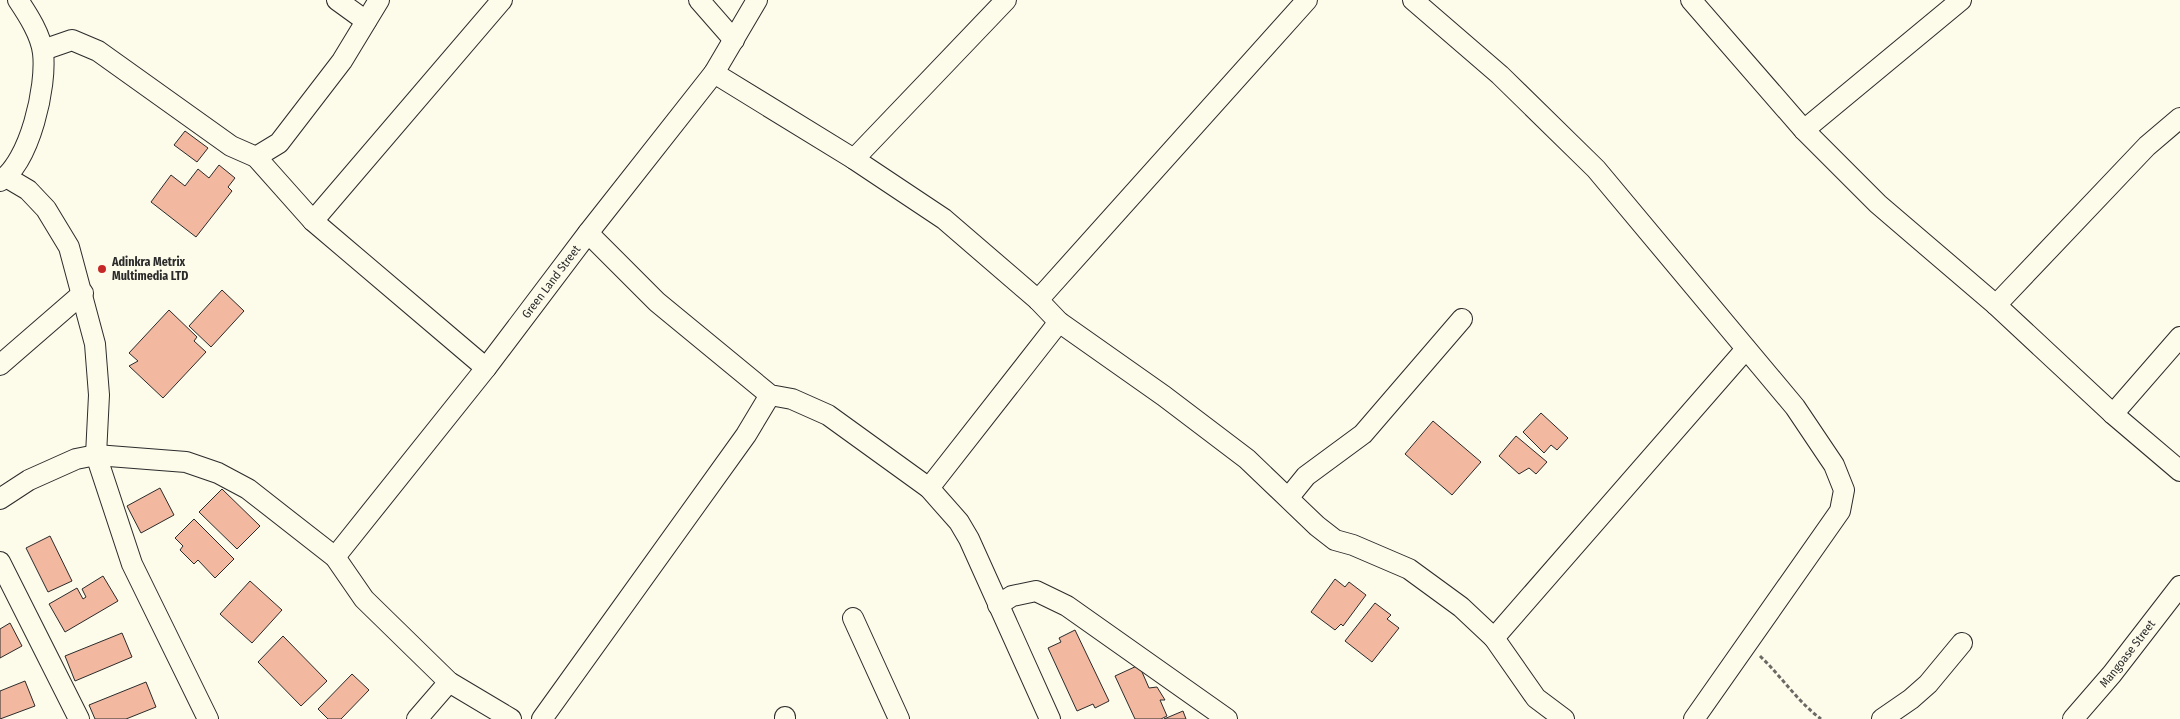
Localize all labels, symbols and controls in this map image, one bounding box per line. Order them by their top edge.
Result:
street label: Green Land Street [519,242,583,321]
place label: Adinkra Metrix Multimedia LTD [111,255,188,283]
marker: Adinkra Metrix Multimedia LTD [96,263,108,275]
street label: Mangoase Street [2097,617,2158,690]

